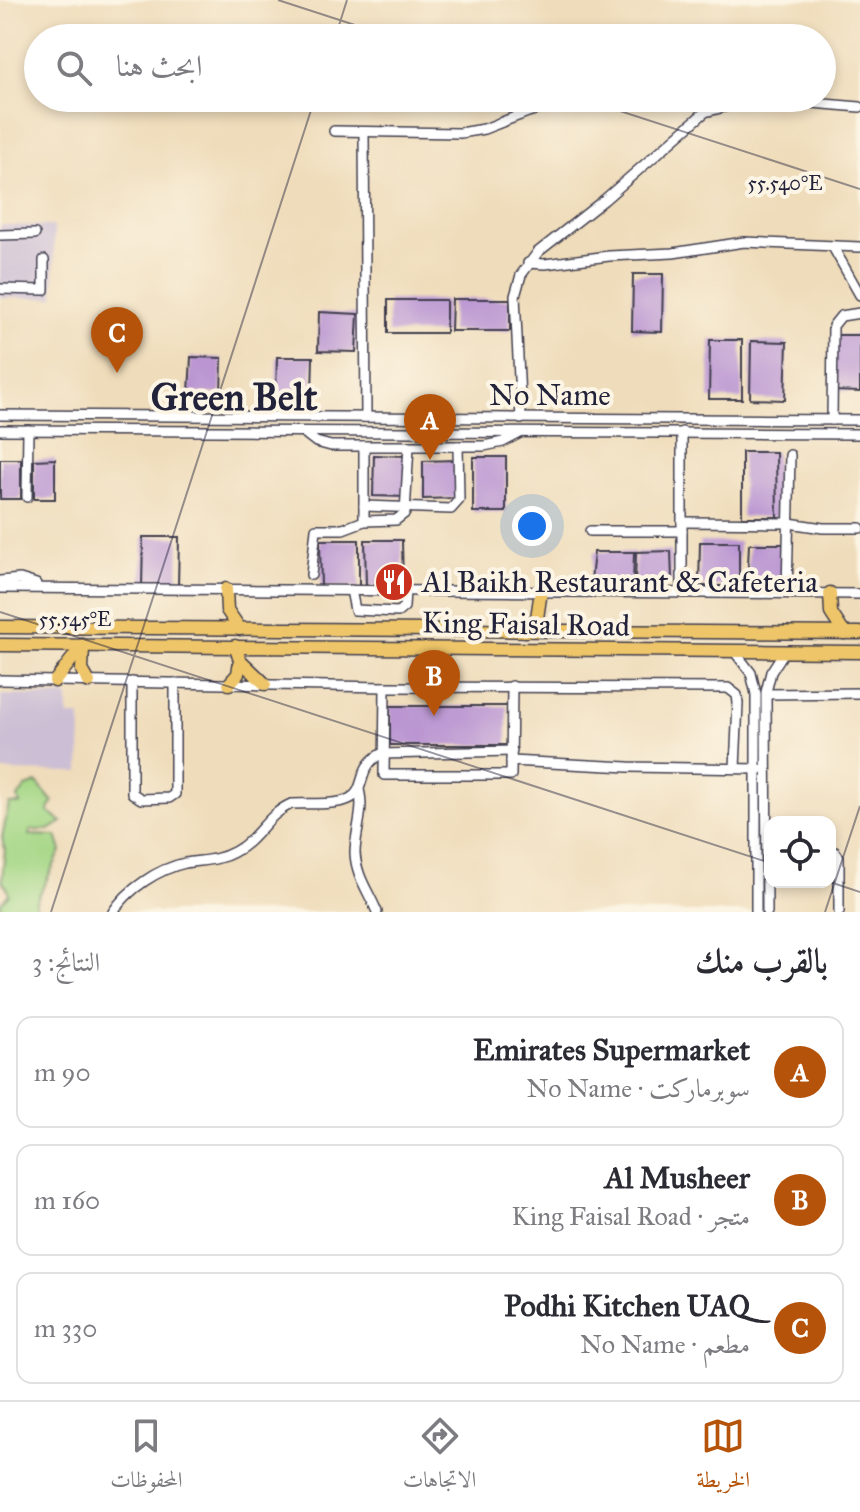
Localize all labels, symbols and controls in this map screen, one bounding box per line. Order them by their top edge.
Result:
search box [24,24,836,112]
icon: search [52,46,96,90]
text: ابحث هنا [116,48,202,84]
text: 55.540°E [747,171,823,195]
pin: C [91,307,143,373]
district label: Green Belt [151,374,318,420]
street label: No Name [489,377,611,413]
pin: A [404,394,456,460]
your location [512,506,552,546]
restaurant icon: Al Baikh Restaurant & Cafeteria [373,561,415,603]
place label: Al Baikh Restaurant & Cafeteria [420,564,818,600]
street label: King Faisal Road [422,604,630,644]
text: 55.545°E [39,607,111,631]
pin: B [408,650,460,716]
map controls [764,816,836,888]
button: locate [764,816,836,888]
text: بالقرب منك [695,940,828,981]
text: النتائج: 3 [32,946,100,978]
text: Emirates Supermarket [473,1032,750,1068]
text: 90 m [34,1056,91,1088]
text: A [791,1056,809,1088]
text: سوبرماركت · No Name [527,1072,750,1104]
text: Al Musheer [605,1160,750,1196]
text: 160 m [34,1184,100,1216]
text: B [791,1184,809,1216]
text: متجر · King Faisal Road [512,1200,750,1232]
text: Podhi Kitchen UAQ [504,1288,750,1324]
text: 330 m [34,1312,97,1344]
text: C [791,1312,809,1344]
text: مطعم · No Name [580,1328,750,1360]
tab: المحفوظات [110,1414,183,1501]
tab: الاتجاهات [403,1414,476,1501]
tab: الخريطة [696,1414,750,1501]

